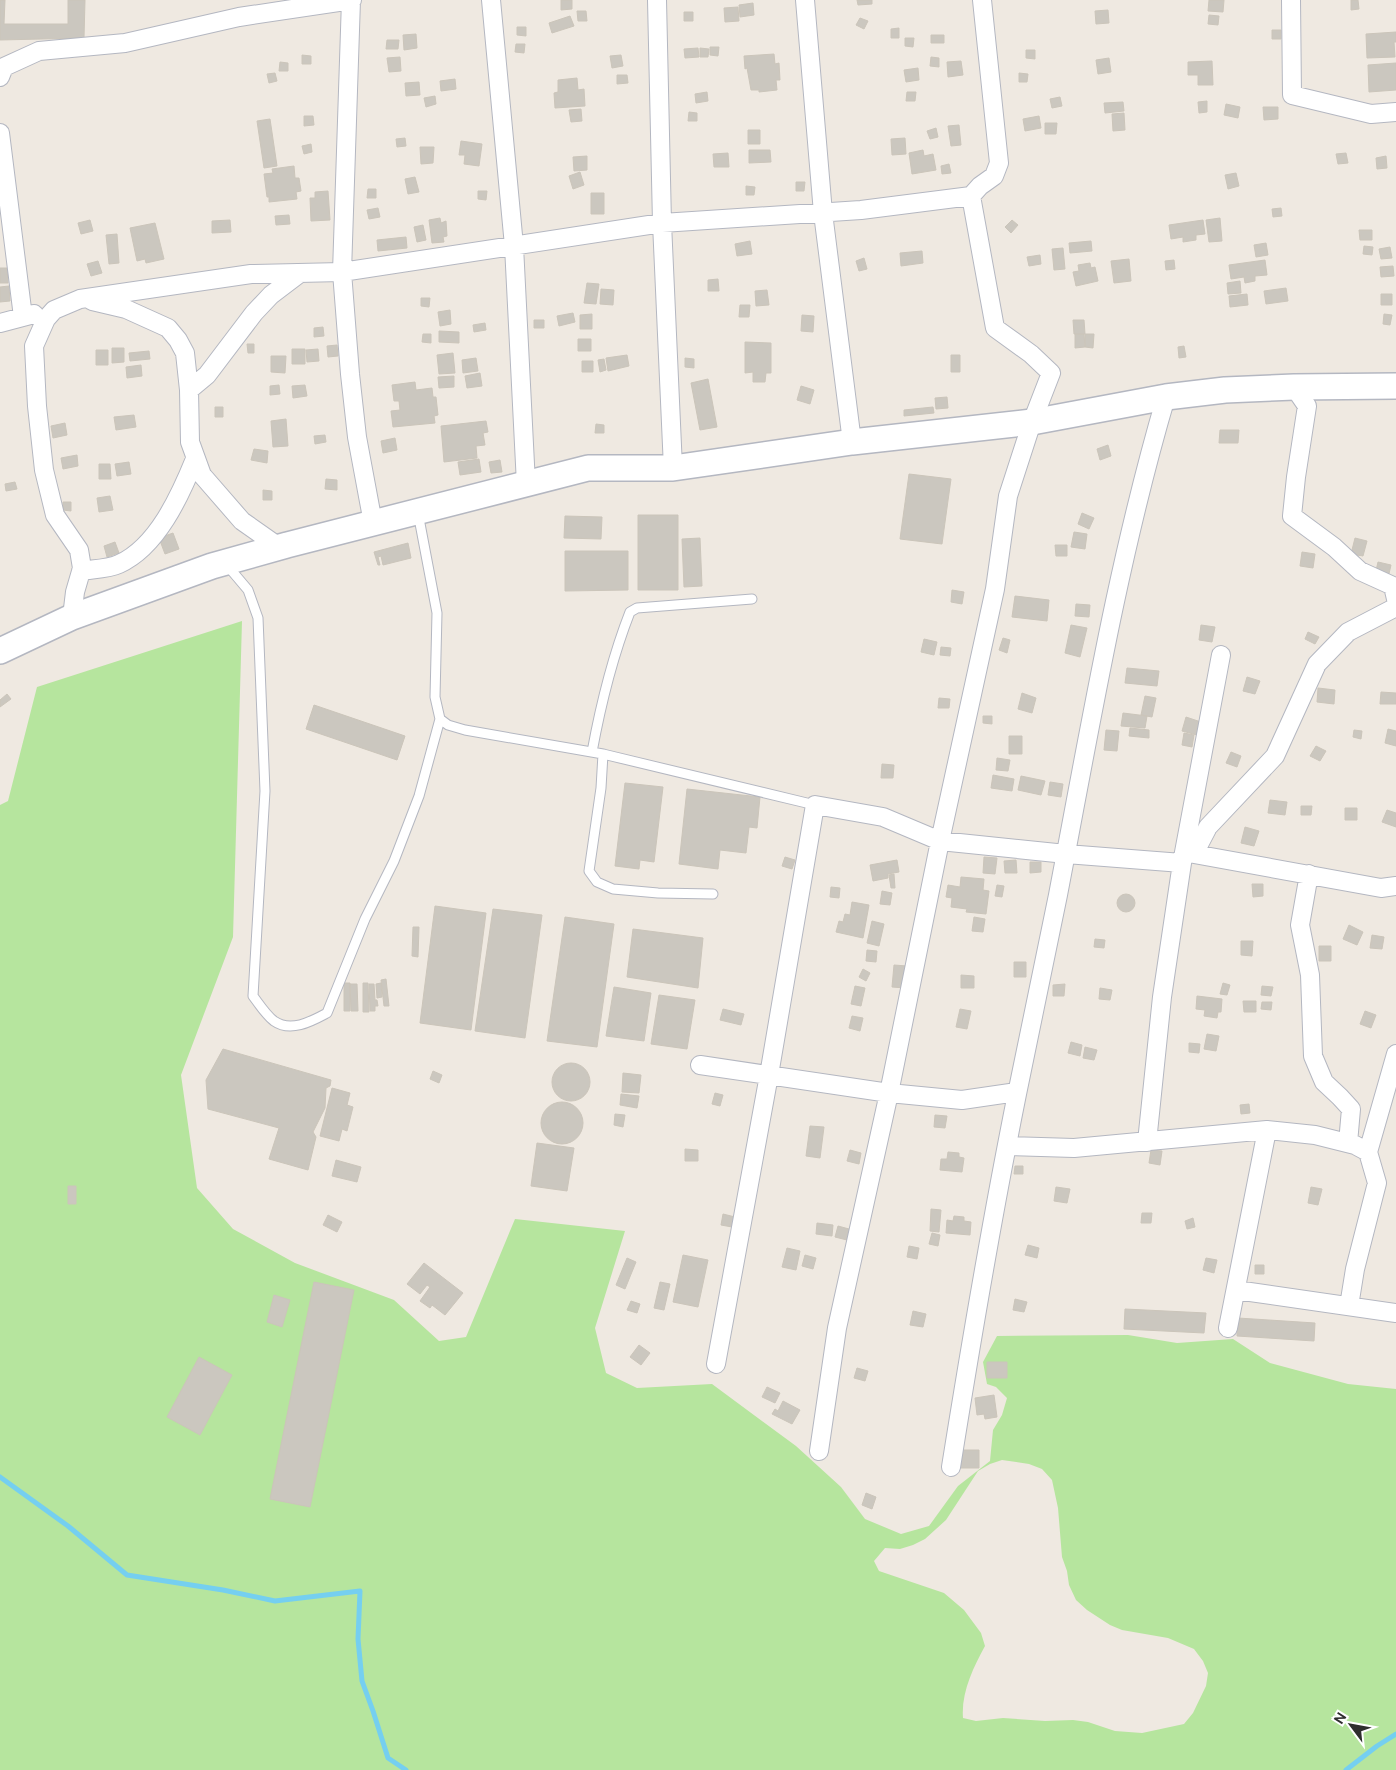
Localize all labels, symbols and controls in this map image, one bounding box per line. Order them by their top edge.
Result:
north arrow [1326,1700,1376,1750]
text: N [1330,1709,1350,1727]

